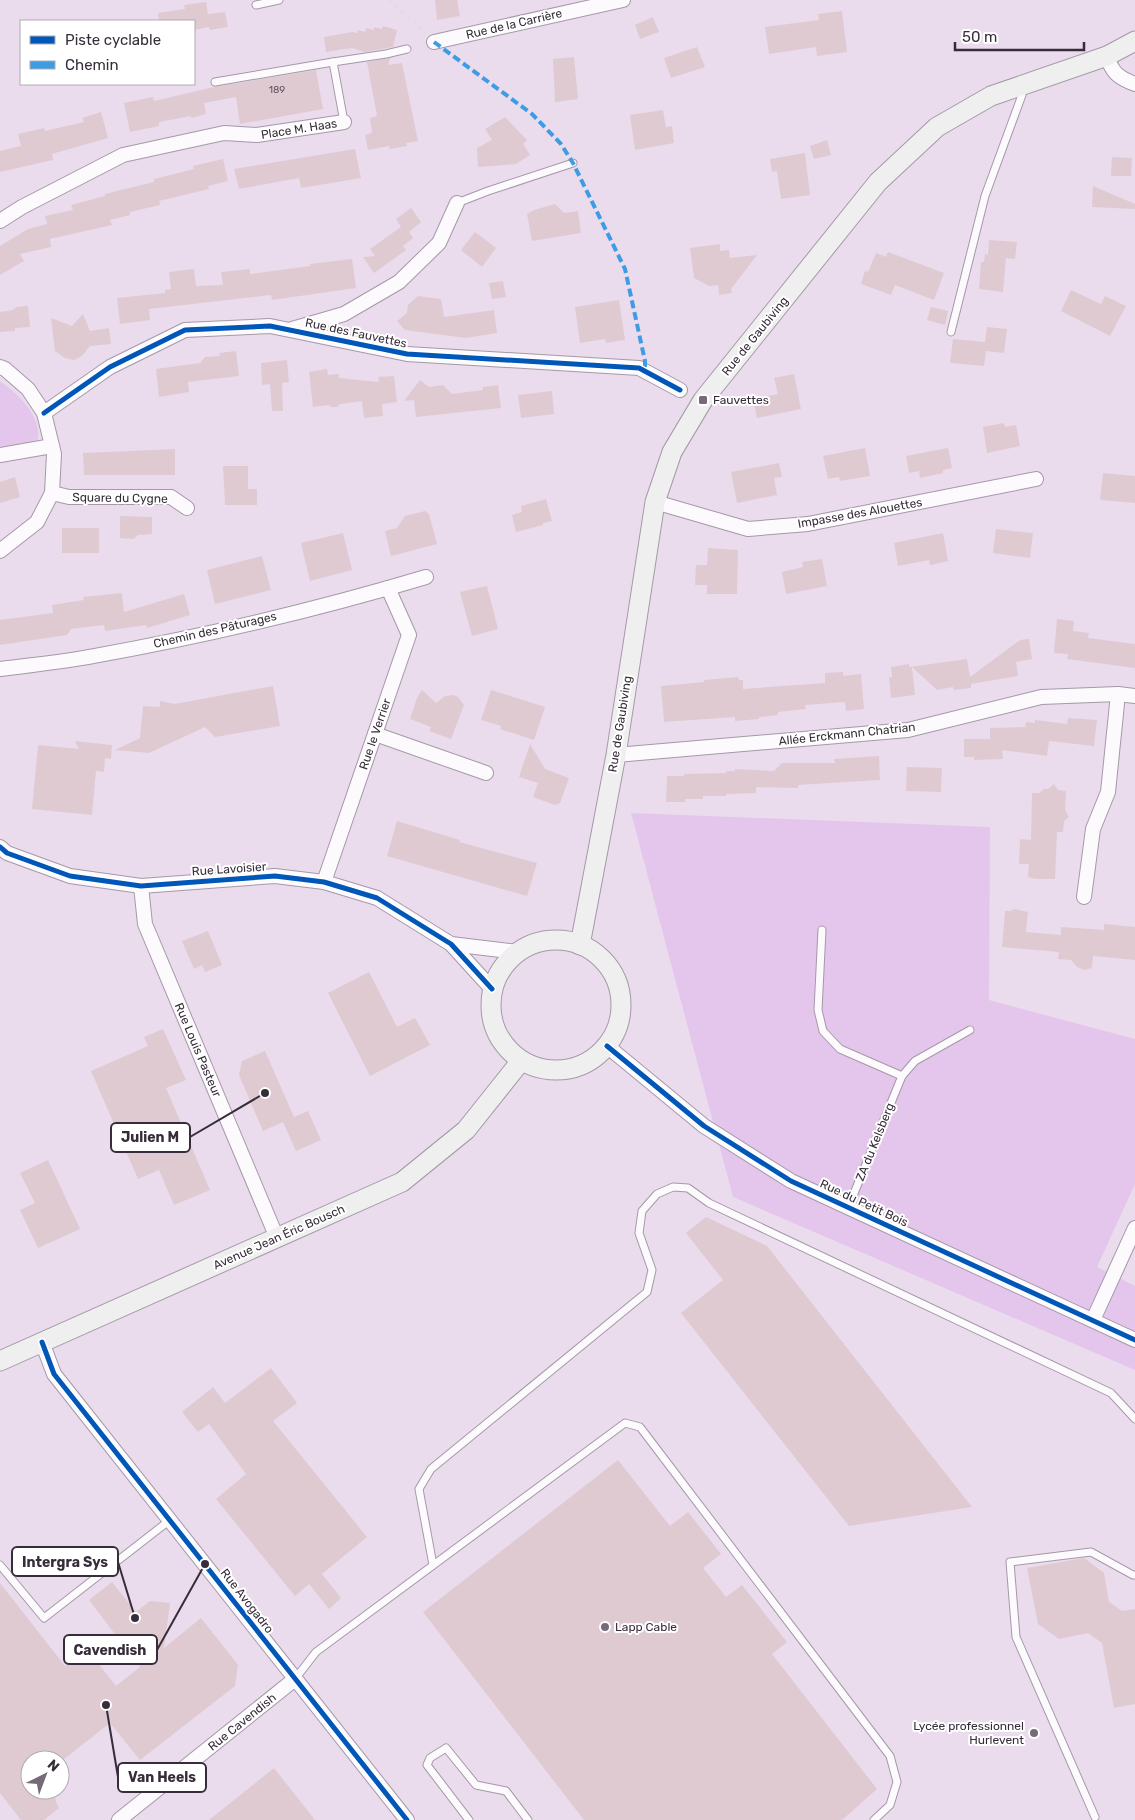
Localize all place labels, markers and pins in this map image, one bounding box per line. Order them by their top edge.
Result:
place label: Fauvettes [713,393,769,407]
marker: Fauvettes [697,394,709,406]
callout: Julien M [111,1123,190,1152]
callout: Intergra Sys [12,1547,118,1576]
place label: Lapp Cable [615,1620,677,1634]
marker: Lapp Cable [599,1621,611,1633]
callout: Cavendish [64,1635,157,1664]
place label: Lycée professionnel Hurlevent [913,1719,1024,1747]
marker: Lycée professionnel Hurlevent [1028,1727,1040,1739]
callout: Van Heels [118,1763,206,1792]

